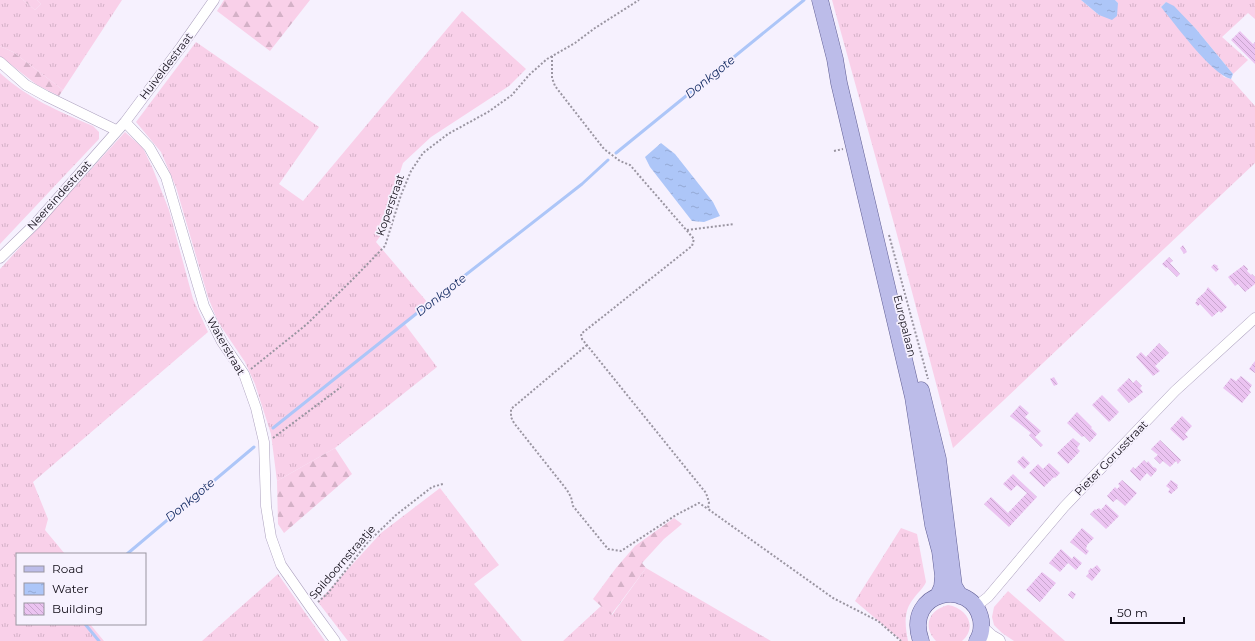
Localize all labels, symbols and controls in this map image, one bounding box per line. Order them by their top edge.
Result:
street label: Huiveldestraat [136,29,196,102]
water label: Donkgote [682,52,738,101]
street label: Neereindestraat [24,157,94,233]
street label: Koperstraat [373,172,407,238]
water label: Donkgote [412,270,469,319]
street label: Europalaan [891,294,919,358]
street label: Waterstraat [204,315,248,378]
street label: Pieter Gorusstraat [1071,417,1151,499]
water label: Donkgote [162,475,218,525]
street label: Spildoornstraatje [306,522,378,602]
legend [16,553,146,625]
text: Road [52,561,83,576]
text: Water [52,581,89,596]
scale bar [1111,599,1184,625]
text: Building [52,601,103,616]
text: 50 m [1117,605,1148,620]

